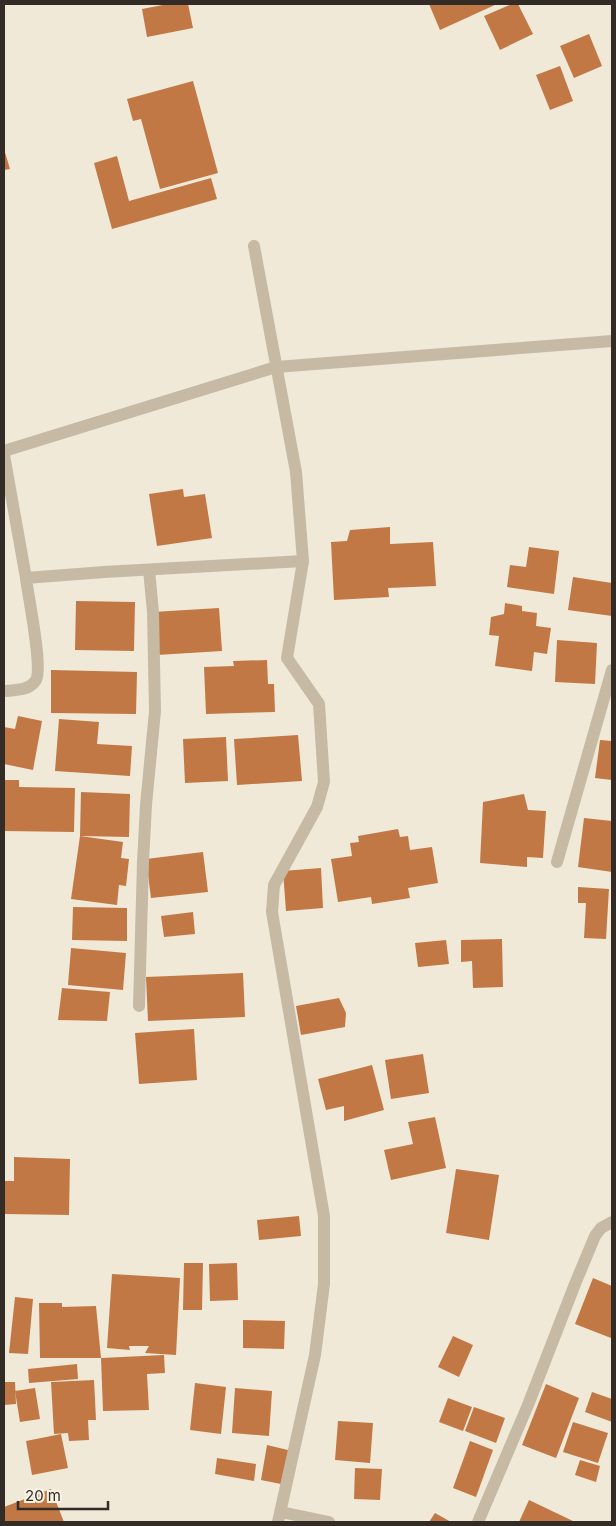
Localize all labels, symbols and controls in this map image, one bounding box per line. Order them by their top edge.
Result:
scale bar [18,1478,108,1510]
text: 20 m [25,1486,61,1505]

